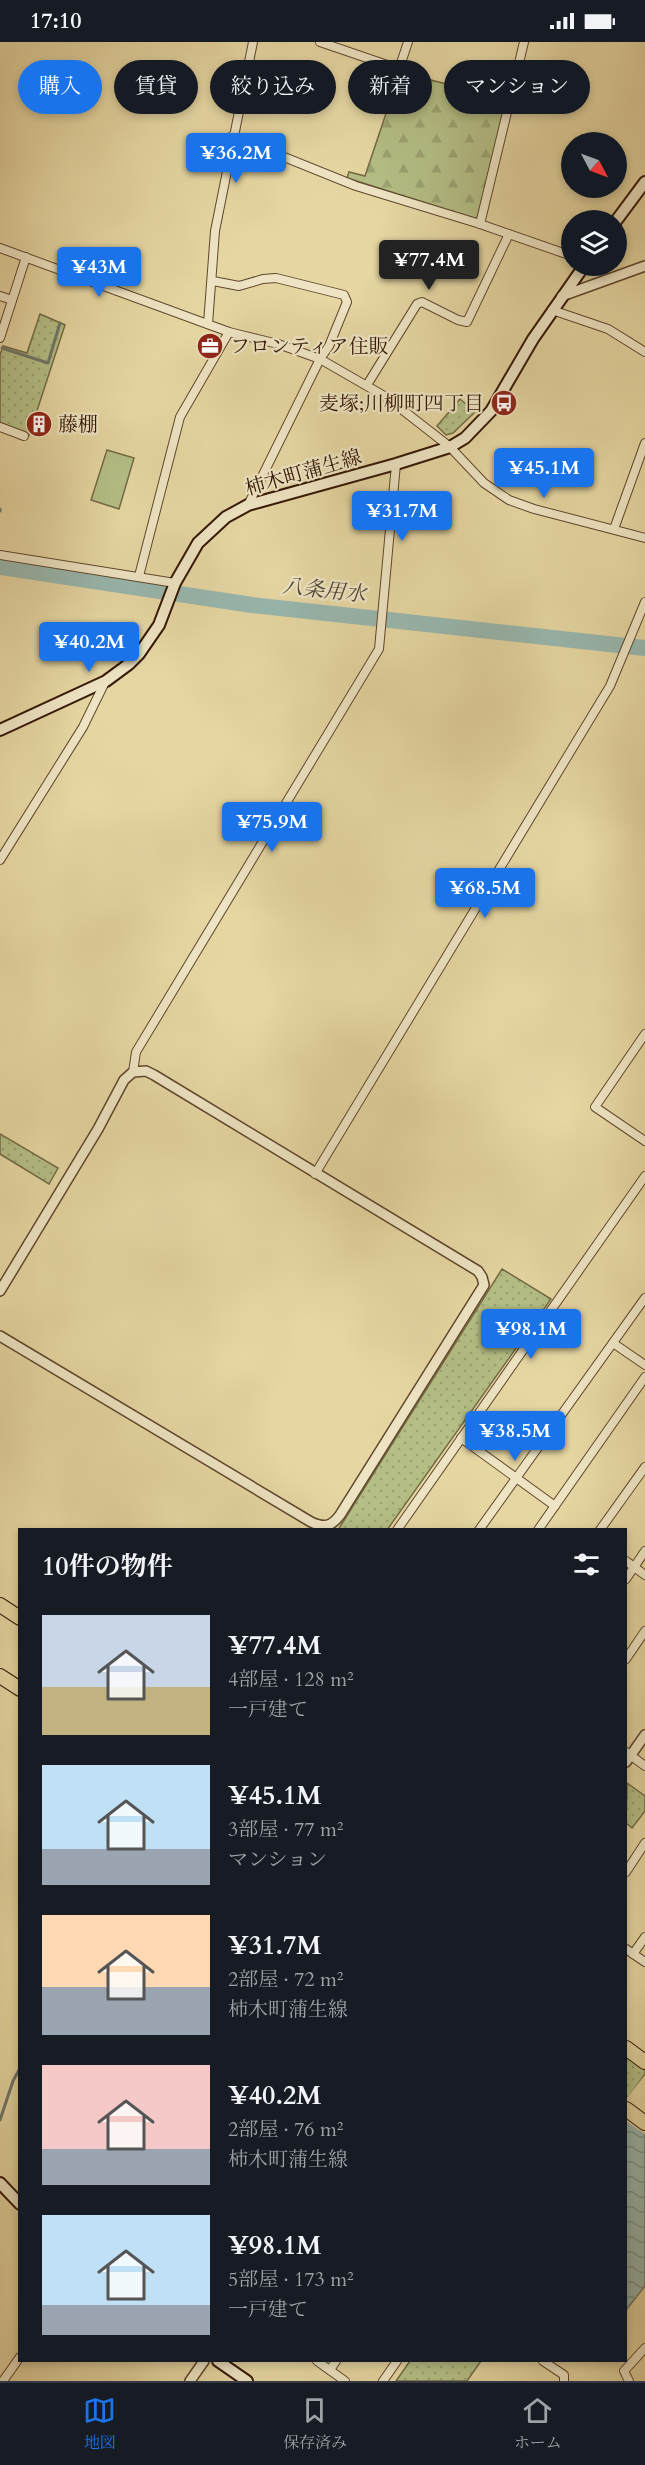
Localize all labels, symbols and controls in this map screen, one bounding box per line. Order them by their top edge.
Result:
text: 17:10 [30,6,81,36]
chip: 購入 [18,60,102,114]
chip: 賃貸 [114,60,198,114]
chip: 絞り込み [210,60,336,114]
chip: 新着 [348,60,432,114]
chip: マンション [444,60,590,114]
north arrow [561,132,627,198]
map controls [561,132,627,276]
pin: ¥36.2M [187,133,285,184]
text: ¥36.2M [200,139,272,166]
button: layers [561,210,627,276]
pin: ¥77.4M [380,240,478,291]
text: ¥77.4M [393,246,465,273]
pin: ¥43M [63,247,135,298]
text: ¥43M [71,253,127,280]
office icon: フロンティア住販 [195,331,225,361]
place label: フロンティア住販 [230,333,388,360]
bus stop icon: 麦塚;川柳町四丁目 [489,388,519,418]
place label: 麦塚;川柳町四丁目 [319,390,484,417]
building icon: 藤棚 [24,409,54,439]
place label: 藤棚 [58,411,98,438]
street label: 柿木町蒲生線 [242,443,365,502]
pin: ¥45.1M [495,448,593,499]
text: ¥45.1M [508,454,580,481]
pin: ¥31.7M [353,491,451,542]
text: ¥31.7M [366,497,438,524]
water label: 八条用水 [281,572,369,610]
pin: ¥40.2M [40,622,138,673]
text: ¥40.2M [53,628,125,655]
pin: ¥75.9M [223,802,321,853]
text: ¥75.9M [236,808,308,835]
pin: ¥68.5M [436,868,534,919]
text: ¥68.5M [449,874,521,901]
pin: ¥98.1M [482,1309,580,1360]
text: ¥98.1M [495,1315,567,1342]
pin: ¥38.5M [466,1411,564,1462]
text: ¥38.5M [479,1417,551,1444]
icon: filters [570,1548,603,1581]
text: 10件の物件 [42,1549,173,1584]
text: ¥77.4M [228,1628,321,1663]
icon: home [90,1639,162,1711]
text: 4部屋 · 128 m² [228,1666,354,1693]
text: 一戸建て [228,1696,308,1723]
text: ¥45.1M [228,1778,321,1813]
icon: home [90,1789,162,1861]
text: 3部屋 · 77 m² [228,1816,344,1843]
text: マンション [228,1846,327,1873]
text: ¥31.7M [228,1928,321,1963]
icon: home [90,1939,162,2011]
text: 2部屋 · 72 m² [228,1966,344,1993]
text: 柿木町蒲生線 [228,1996,348,2023]
text: ¥40.2M [228,2078,321,2113]
icon: home [90,2089,162,2161]
text: 2部屋 · 76 m² [228,2116,344,2143]
text: 柿木町蒲生線 [228,2146,348,2173]
text: ¥98.1M [228,2228,321,2263]
icon: home [90,2239,162,2311]
text: 5部屋 · 173 m² [228,2266,354,2293]
text: 一戸建て [228,2296,308,2323]
tab: 地図 [83,2394,116,2454]
tab: 保存済み [283,2394,347,2454]
tab: ホーム [514,2394,562,2454]

